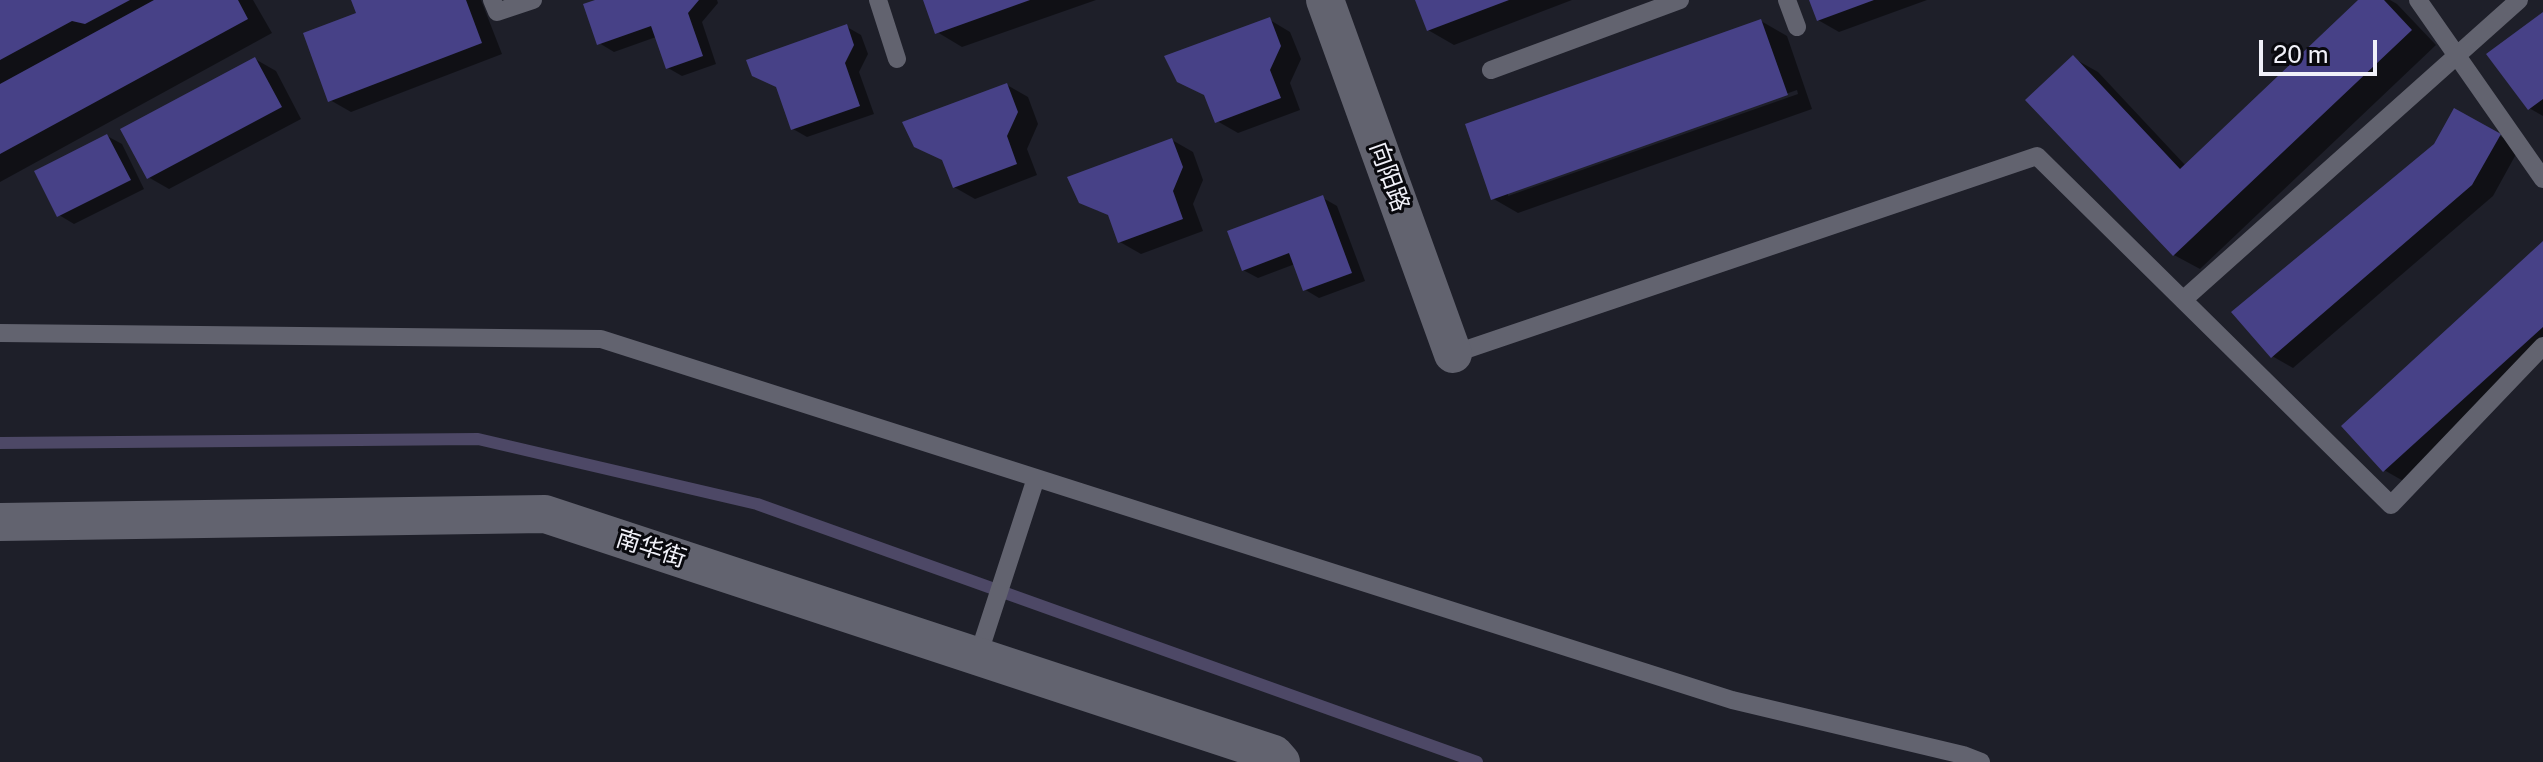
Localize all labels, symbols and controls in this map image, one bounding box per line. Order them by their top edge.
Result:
scale bar [2263,24,2381,74]
text: 20 m [2273,40,2329,68]
street label: 向阳路 [1363,138,1415,216]
street label: 南华街 [612,524,690,574]

